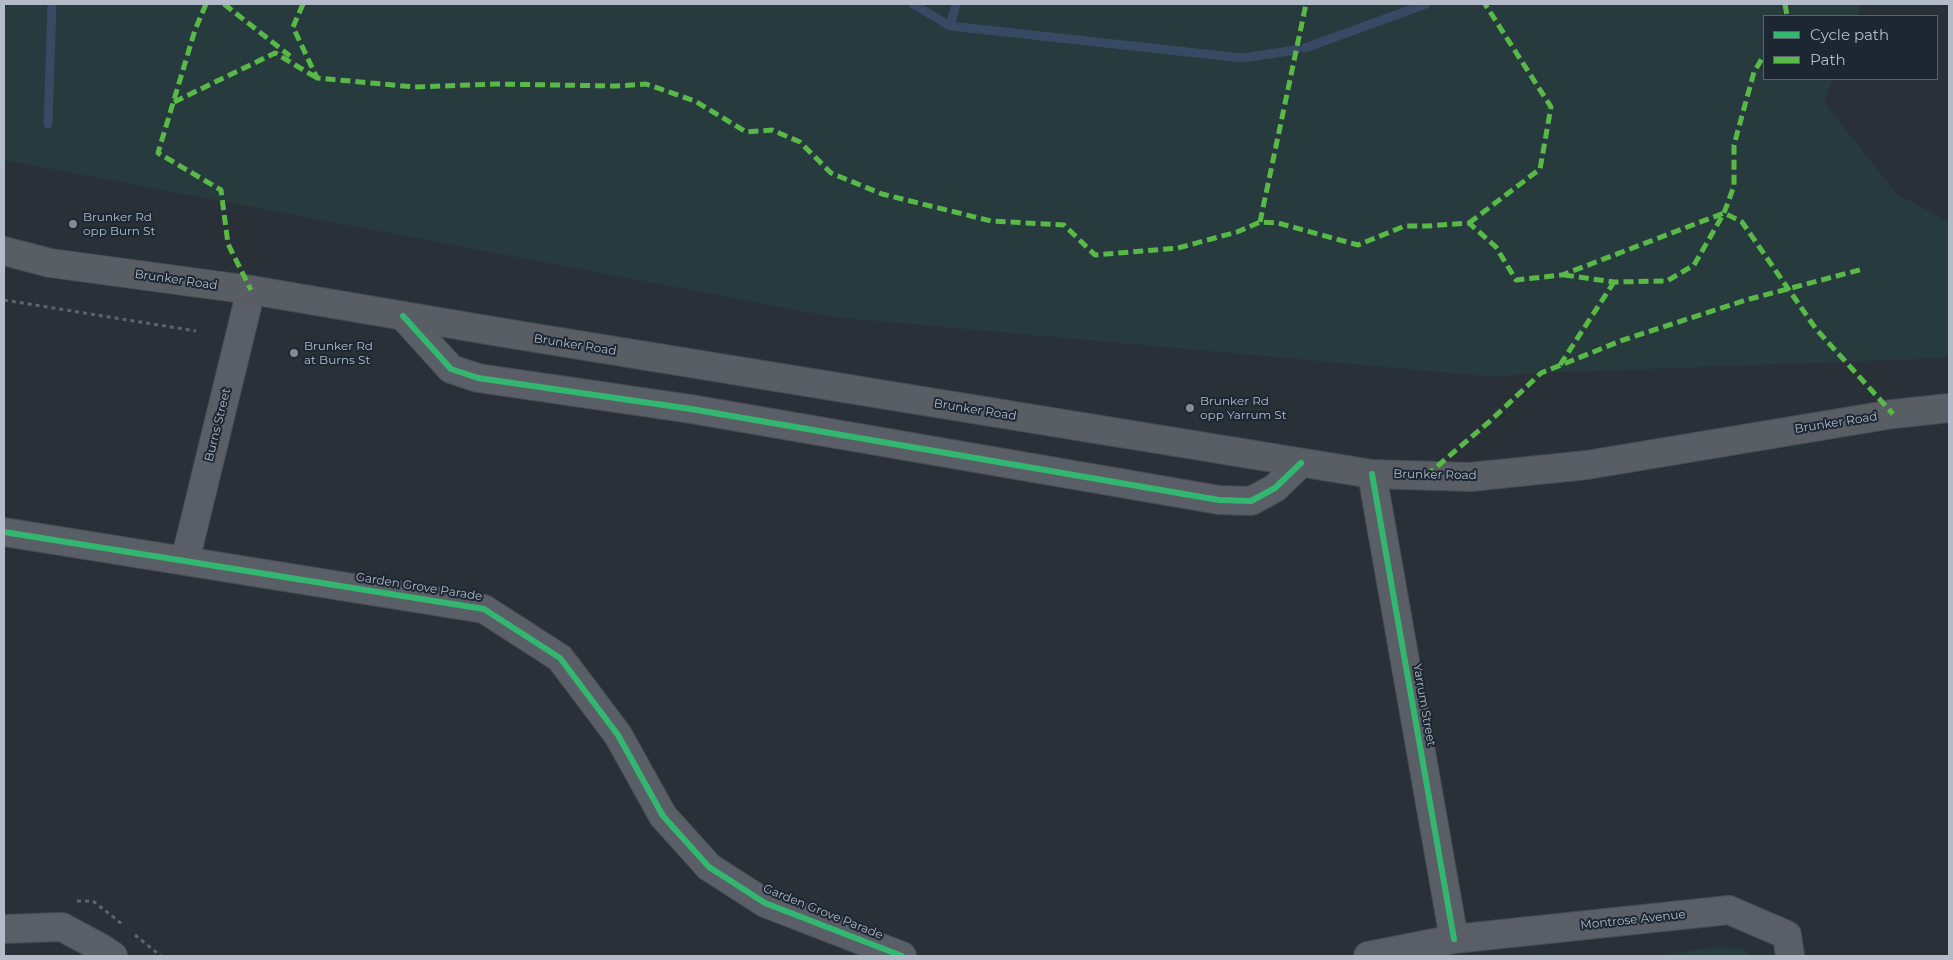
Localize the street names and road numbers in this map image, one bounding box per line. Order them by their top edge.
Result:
street label: Brunker Road [134,267,218,293]
street label: Brunker Road [533,331,617,359]
street label: Burns Street [202,387,234,463]
street label: Brunker Road [933,396,1017,424]
street label: Brunker Road [1794,409,1878,437]
street label: Brunker Road [1393,467,1477,483]
street label: Garden Grove Parade [355,570,483,604]
street label: Yarrum Street [1410,663,1438,747]
street label: Garden Grove Parade [761,881,885,943]
street label: Montrose Avenue [1580,907,1686,933]

